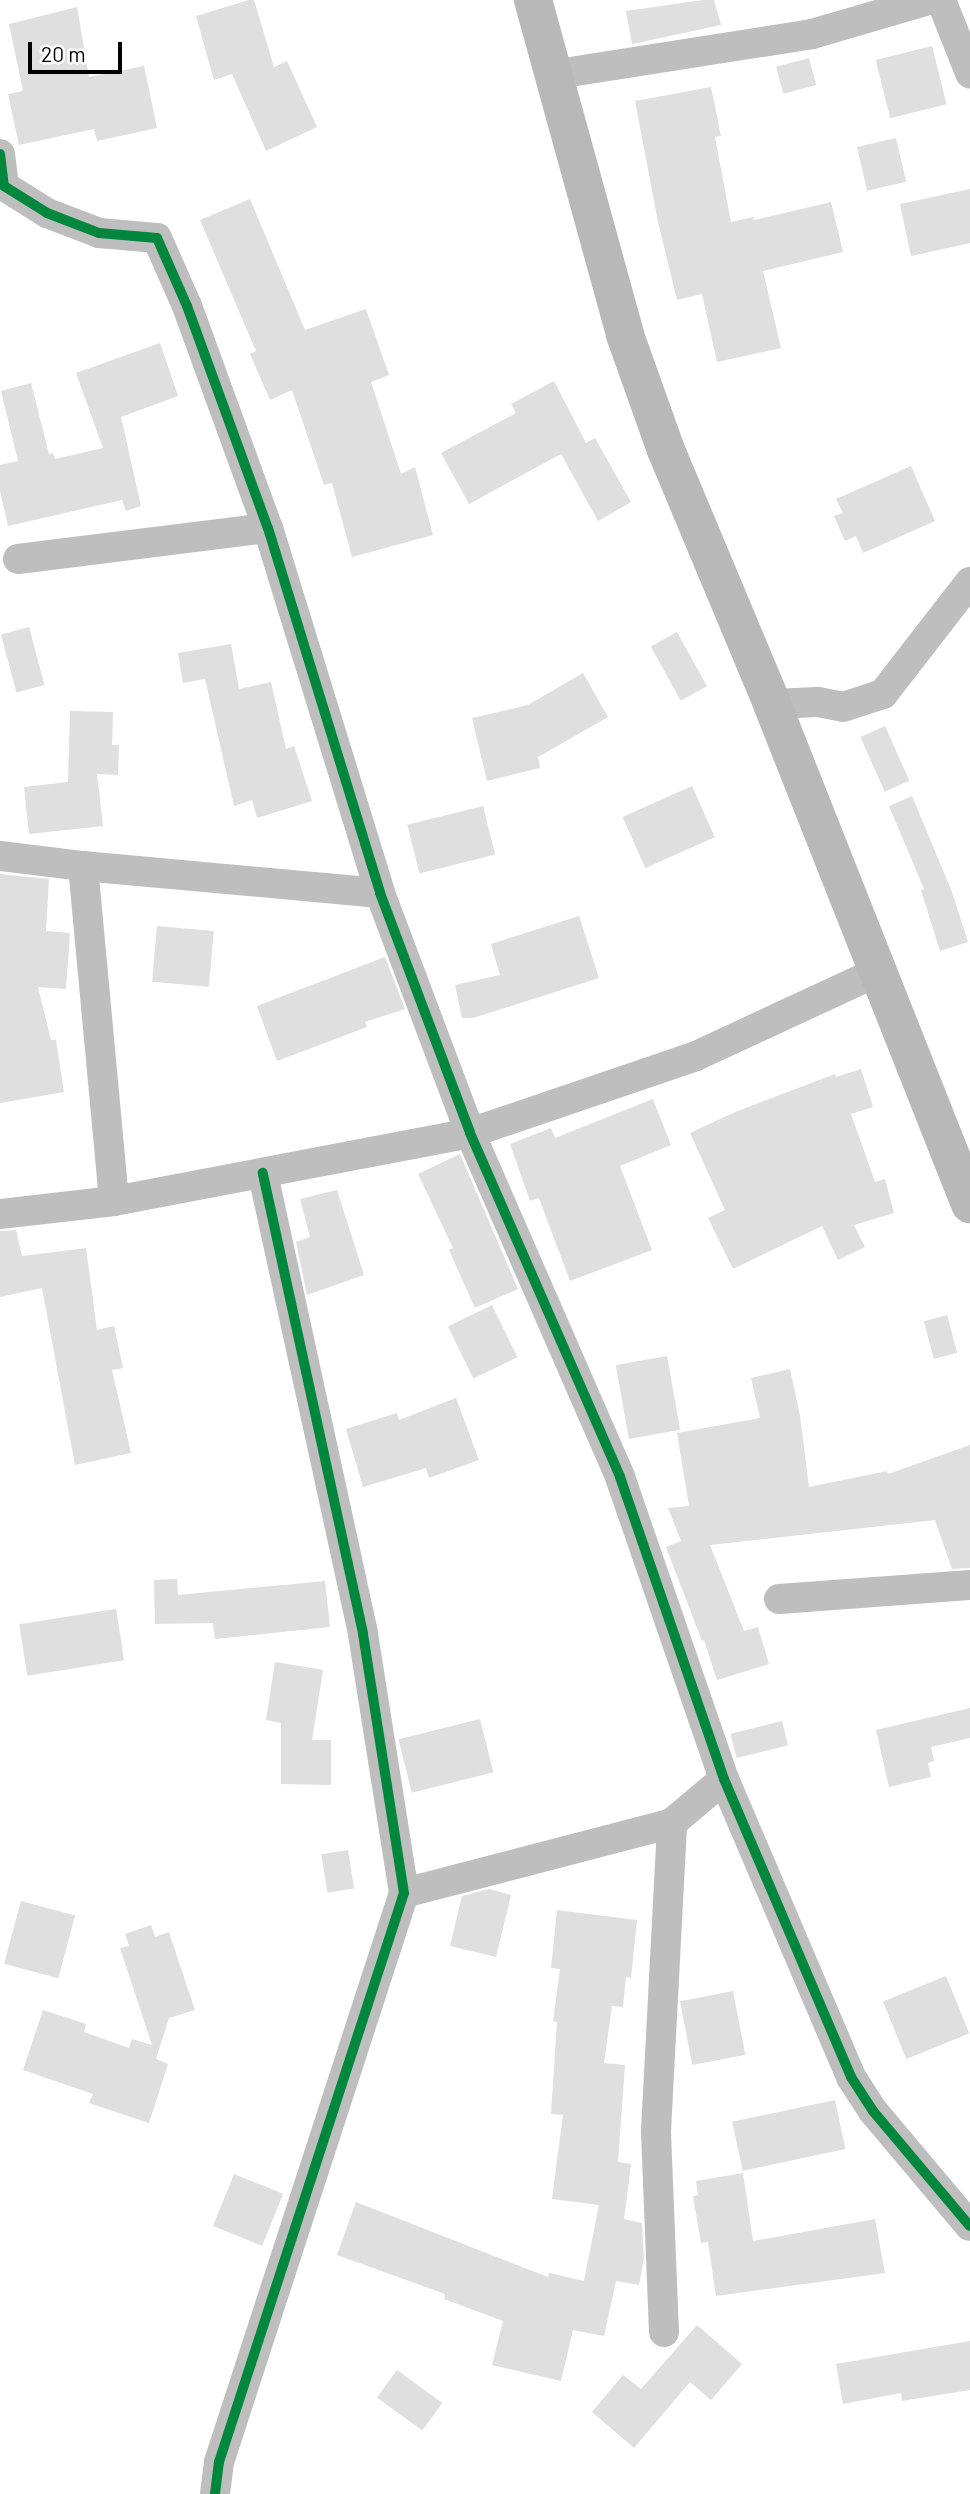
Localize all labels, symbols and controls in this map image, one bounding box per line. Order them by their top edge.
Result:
scale bar [32,28,126,72]
text: 20 m [41,41,86,66]

